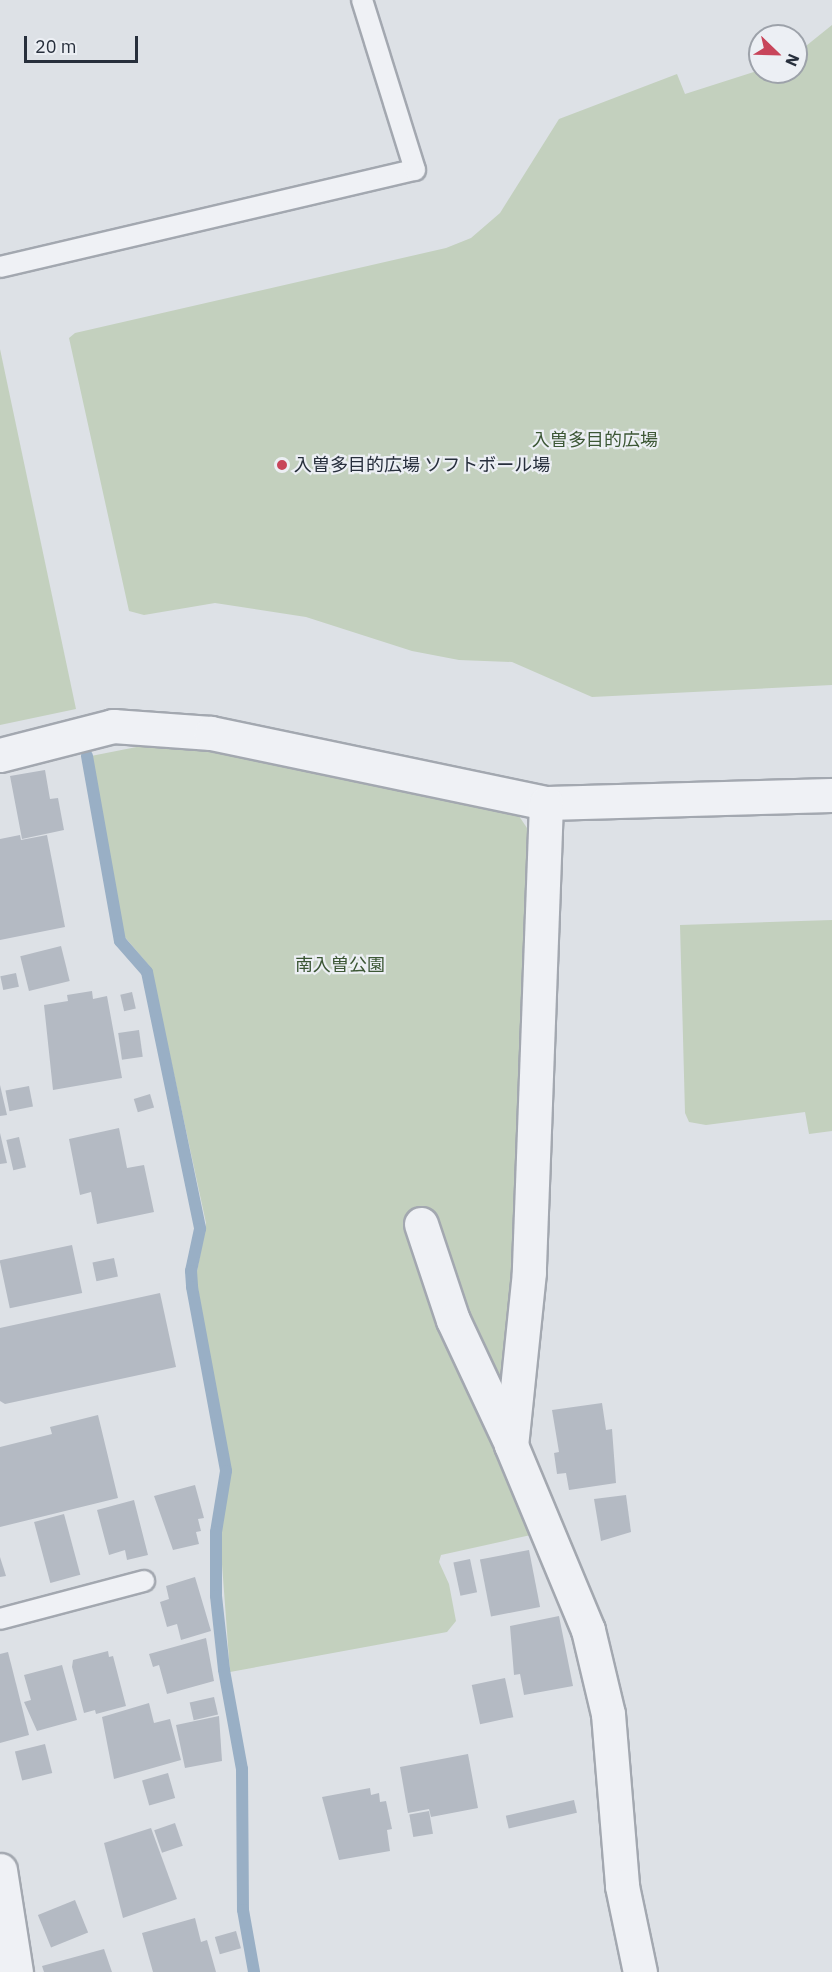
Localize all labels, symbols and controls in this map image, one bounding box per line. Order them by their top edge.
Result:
scale bar [27,24,141,62]
north arrow [748,24,808,84]
text: 20 m [35,35,77,58]
text: N [781,51,804,69]
park label: 入曽多目的広場 [532,429,658,451]
place label: 入曽多目的広場 ソフトボール場 [294,454,550,476]
marker: 入曽多目的広場 ソフトボール場 [275,458,289,472]
park label: 南入曽公園 [295,954,385,976]

